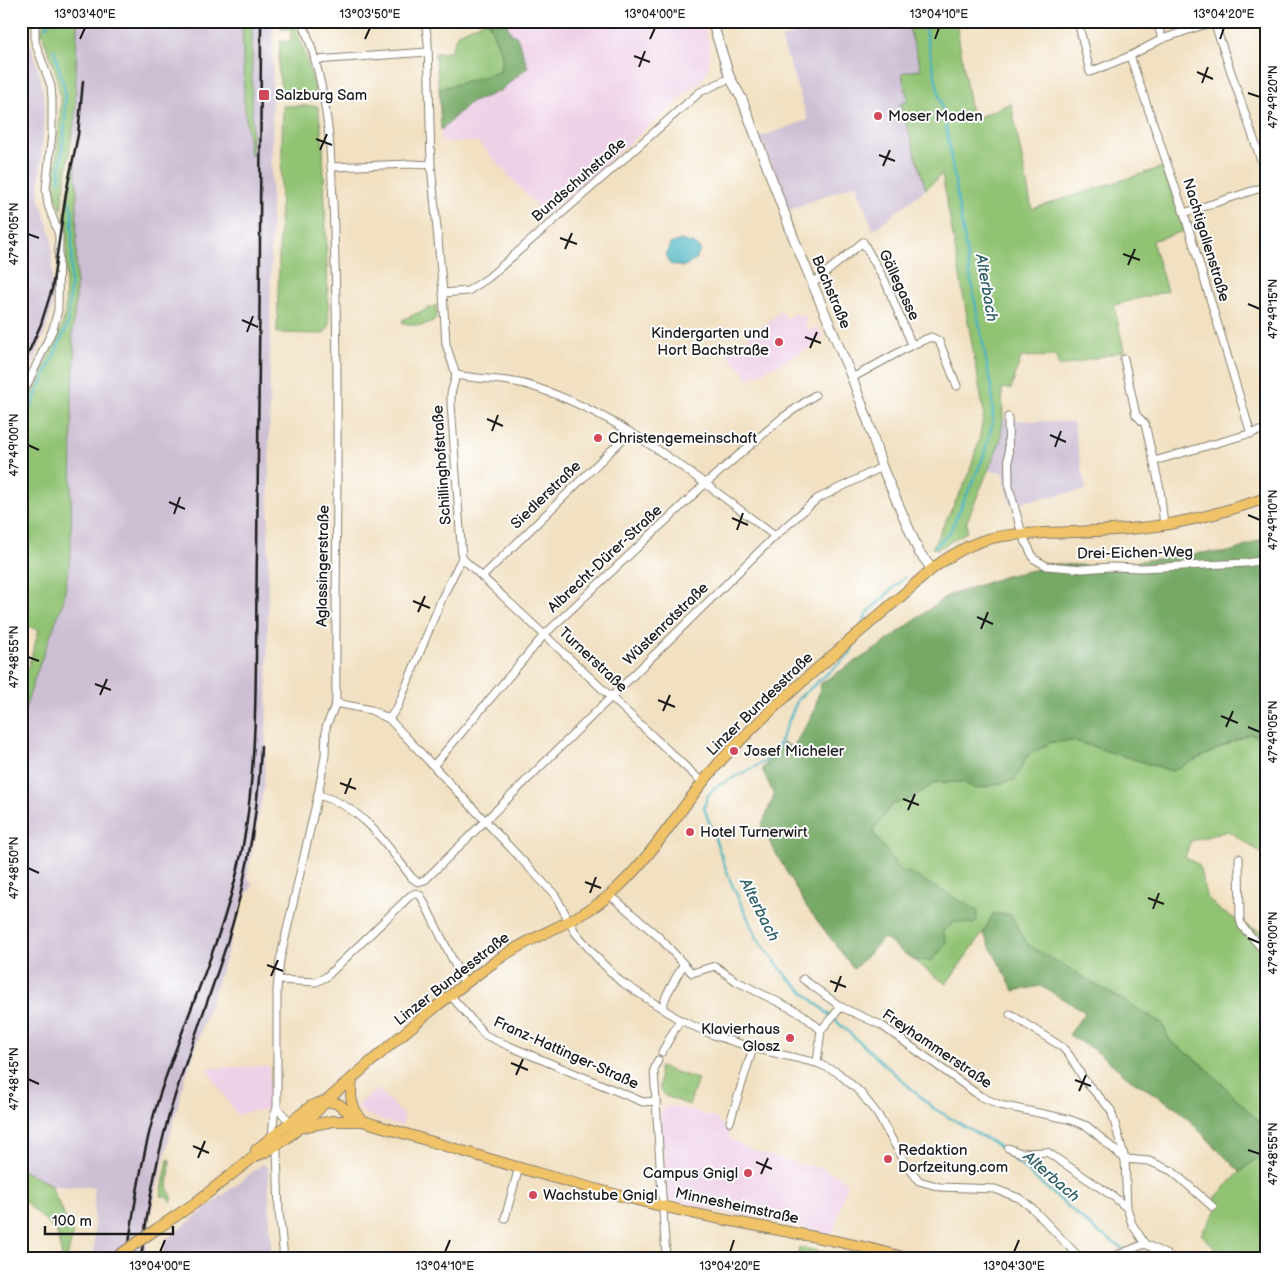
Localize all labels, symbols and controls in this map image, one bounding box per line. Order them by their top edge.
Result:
text: 13°03'40"E [54,7,116,22]
text: 13°03'50"E [340,7,400,22]
text: 13°04'00"E [625,7,686,22]
text: 13°04'10"E [910,7,968,22]
text: 13°04'20"E [1194,7,1255,22]
text: 47°49'20"N [1266,65,1281,129]
place label: Salzburg Sam [275,86,367,105]
marker: Salzburg Sam [257,88,271,102]
place label: Moser Moden [888,107,983,126]
marker: Moser Moden [872,110,884,122]
street label: Bundschuhstraße [528,134,630,226]
street label: Nachtigallenstraße [1178,176,1234,304]
text: 47°49'05"N [7,202,22,266]
street label: Gällegasse [874,246,924,324]
street label: Bachstraße [807,252,855,332]
water label: Alterbach [971,252,1001,324]
text: 47°49'15"N [1266,279,1281,339]
place label: Kindergarten und Hort Bachstraße [651,324,769,360]
marker: Kindergarten und Hort Bachstraße [773,336,785,348]
street label: Schillinghofstraße [428,404,456,526]
text: 47°49'00"N [7,413,22,477]
place label: Christengemeinschaft [608,429,757,448]
marker: Christengemeinschaft [592,432,604,444]
street label: Siedlerstraße [507,457,585,533]
text: 47°49'10"N [1266,490,1281,550]
street label: Albrecht-Dürer-Straße [544,501,666,617]
street label: Aglassingerstraße [312,505,334,627]
street label: Drei-Eichen-Weg [1077,542,1193,564]
street label: Wüstenrotstraße [619,578,713,670]
street label: Turnerstraße [555,623,631,697]
text: 47°48'55"N [7,625,22,689]
street label: Linzer Bundesstraße [703,648,817,760]
text: 47°49'05"N [1266,700,1281,764]
place label: Josef Micheler [744,742,845,761]
marker: Josef Micheler [728,745,740,757]
place label: Hotel Turnerwirt [700,823,808,842]
marker: Hotel Turnerwirt [684,826,696,838]
text: 47°48'50"N [7,836,22,900]
water label: Alterbach [735,874,783,945]
text: 47°49'00"N [1266,911,1281,975]
street label: Linzer Bundesstraße [391,928,513,1030]
street label: Freyhammerstraße [878,1005,996,1093]
street label: Franz-Hattinger-Straße [490,1012,642,1094]
place label: Klavierhaus Glosz [701,1020,781,1056]
marker: Klavierhaus Glosz [784,1032,796,1044]
text: 47°48'45"N [7,1047,22,1111]
text: 47°48'55"N [1266,1122,1281,1186]
place label: Redaktion Dorfzeitung.com [898,1141,1008,1177]
water label: Alterbach [1018,1147,1083,1207]
marker: Redaktion Dorfzeitung.com [882,1153,894,1165]
place label: Campus Gnigl [643,1164,738,1183]
marker: Campus Gnigl [742,1167,754,1179]
street label: Minnesheimstraße [674,1184,801,1228]
place label: Wachstube Gnigl [543,1186,658,1205]
marker: Wachstube Gnigl [527,1189,539,1201]
scale bar [45,1204,172,1236]
text: 100 m [52,1212,92,1231]
text: 13°04'00"E [130,1259,191,1274]
text: 13°04'10"E [416,1259,474,1274]
text: 13°04'20"E [700,1259,761,1274]
text: 13°04'30"E [983,1259,1045,1274]

